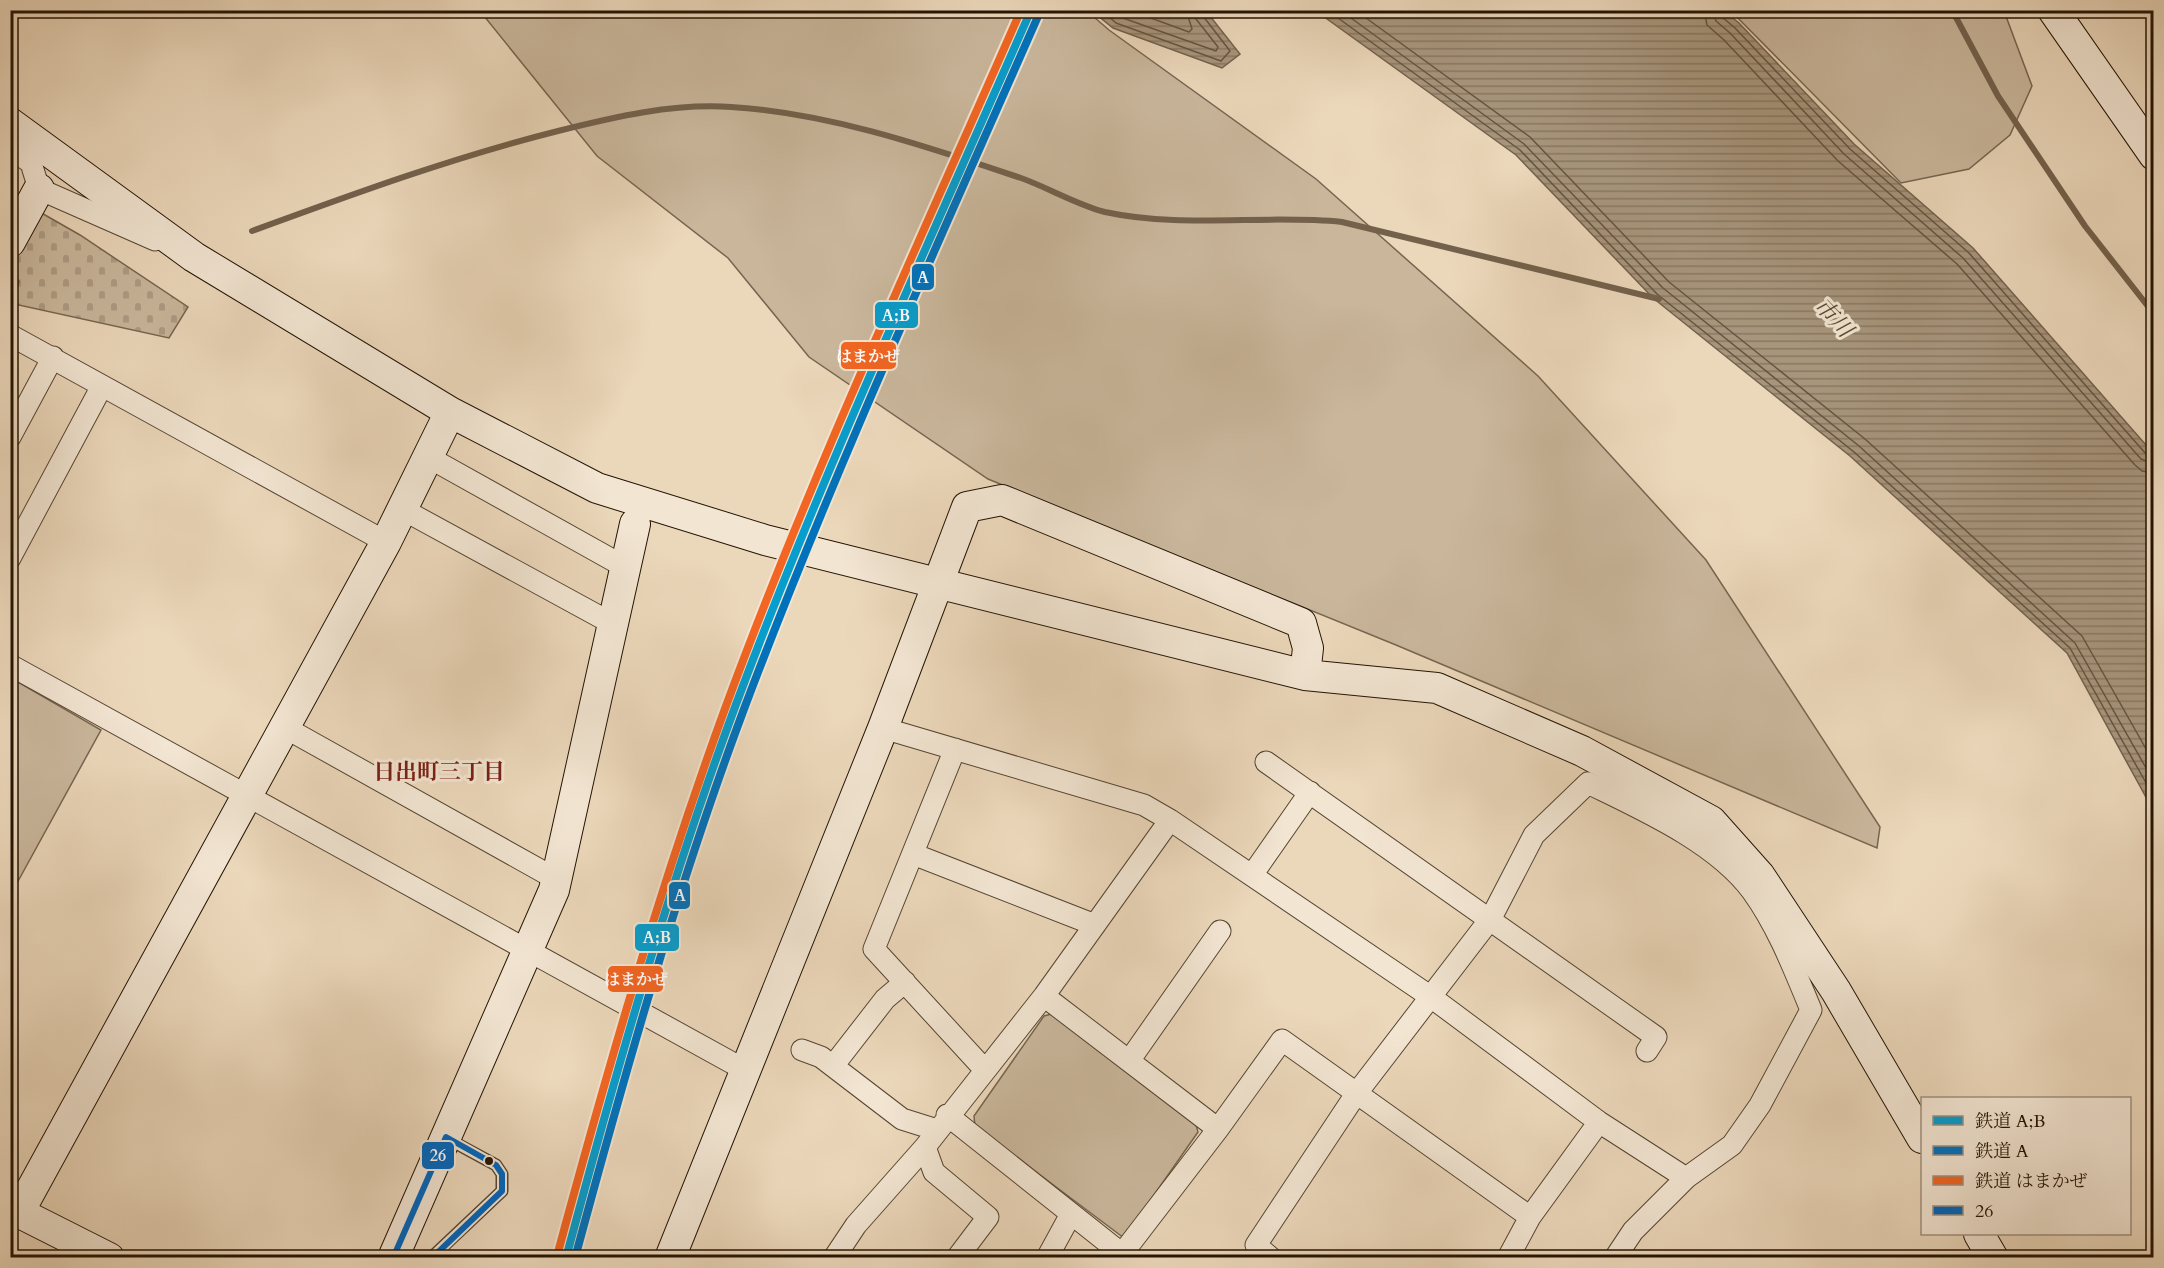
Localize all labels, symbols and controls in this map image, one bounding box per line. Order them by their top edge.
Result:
line badge: A [911,263,935,291]
text: A [917,267,929,289]
water label: 市川 [1807,291,1861,345]
line badge: A;B [874,301,919,329]
text: A;B [882,305,910,327]
line badge: はまかぜ [840,341,897,370]
text: はまかぜ [836,346,900,368]
district label: 日出町三丁目 [373,757,505,787]
line badge: A [668,881,691,910]
text: A [674,885,686,907]
line badge: A;B [634,923,680,952]
text: A;B [643,927,671,949]
line badge: はまかぜ [607,965,664,993]
text: はまかぜ [604,969,668,991]
legend [1921,1097,2131,1235]
text: 鉄道 A;B [1975,1109,2045,1134]
text: 鉄道 A [1975,1139,2029,1164]
line badge: 26 [421,1141,455,1170]
text: 26 [430,1145,446,1167]
unlabelled marker [483,1155,495,1167]
text: 鉄道 はまかぜ [1975,1169,2088,1194]
text: 26 [1975,1199,1993,1224]

